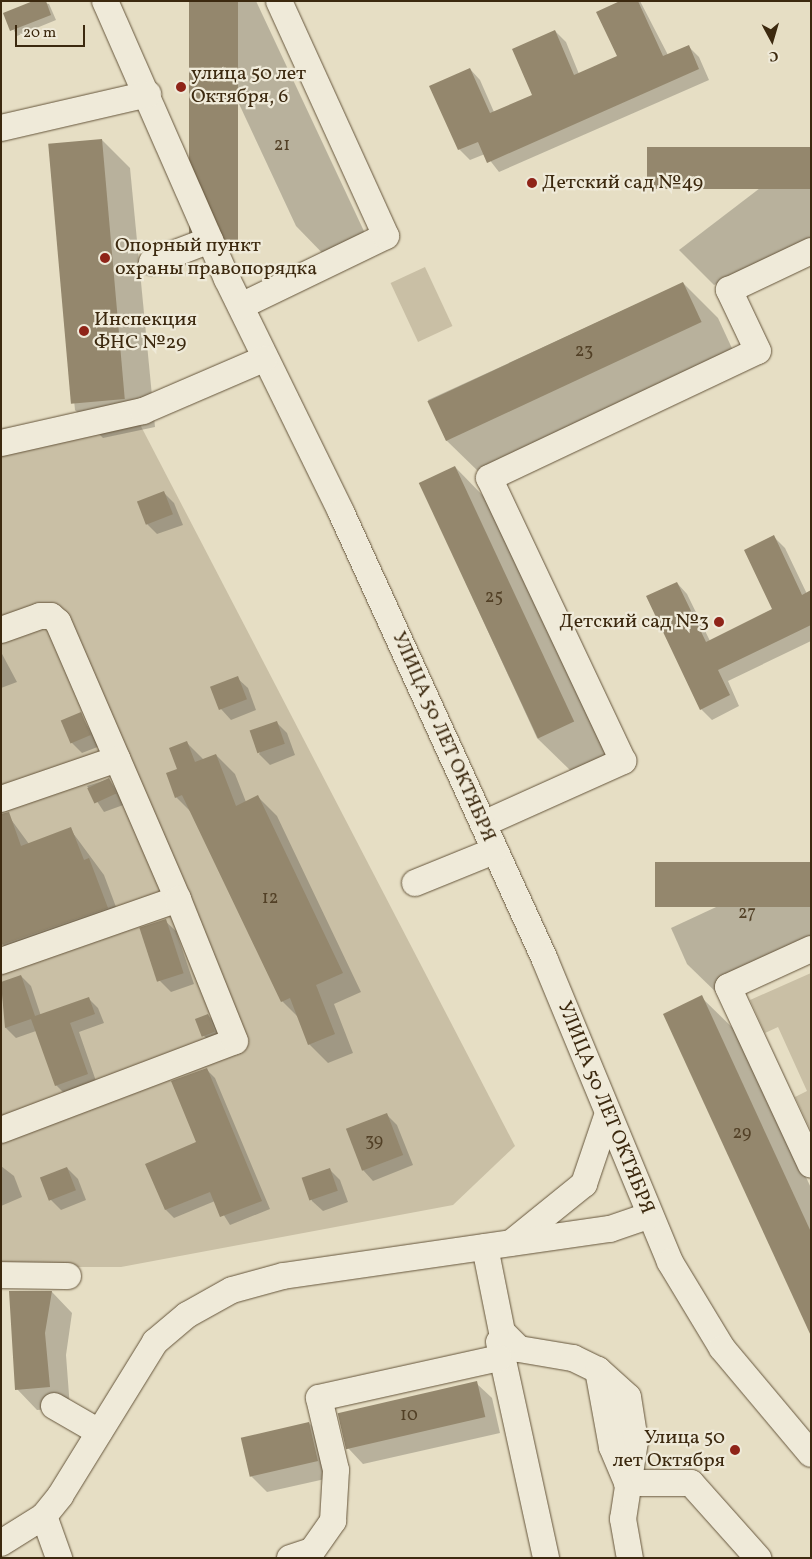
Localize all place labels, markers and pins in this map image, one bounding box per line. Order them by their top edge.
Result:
place label: улица 50 лет Октября, 6 [191,63,306,110]
marker: улица 50 лет Октября, 6 [175,81,187,93]
place label: Детский сад №49 [542,171,703,195]
marker: Детский сад №49 [526,177,538,189]
place label: Опорный пункт охраны правопорядка [115,235,317,282]
marker: Опорный пункт охраны правопорядка [99,252,111,264]
place label: Инспекция ФНС №29 [94,308,197,355]
marker: Инспекция ФНС №29 [78,325,90,337]
place label: Детский сад №3 [559,610,709,634]
marker: Детский сад №3 [713,616,725,628]
place label: Улица 50 лет Октября [613,1426,725,1473]
marker: Улица 50 лет Октября [729,1444,741,1456]

